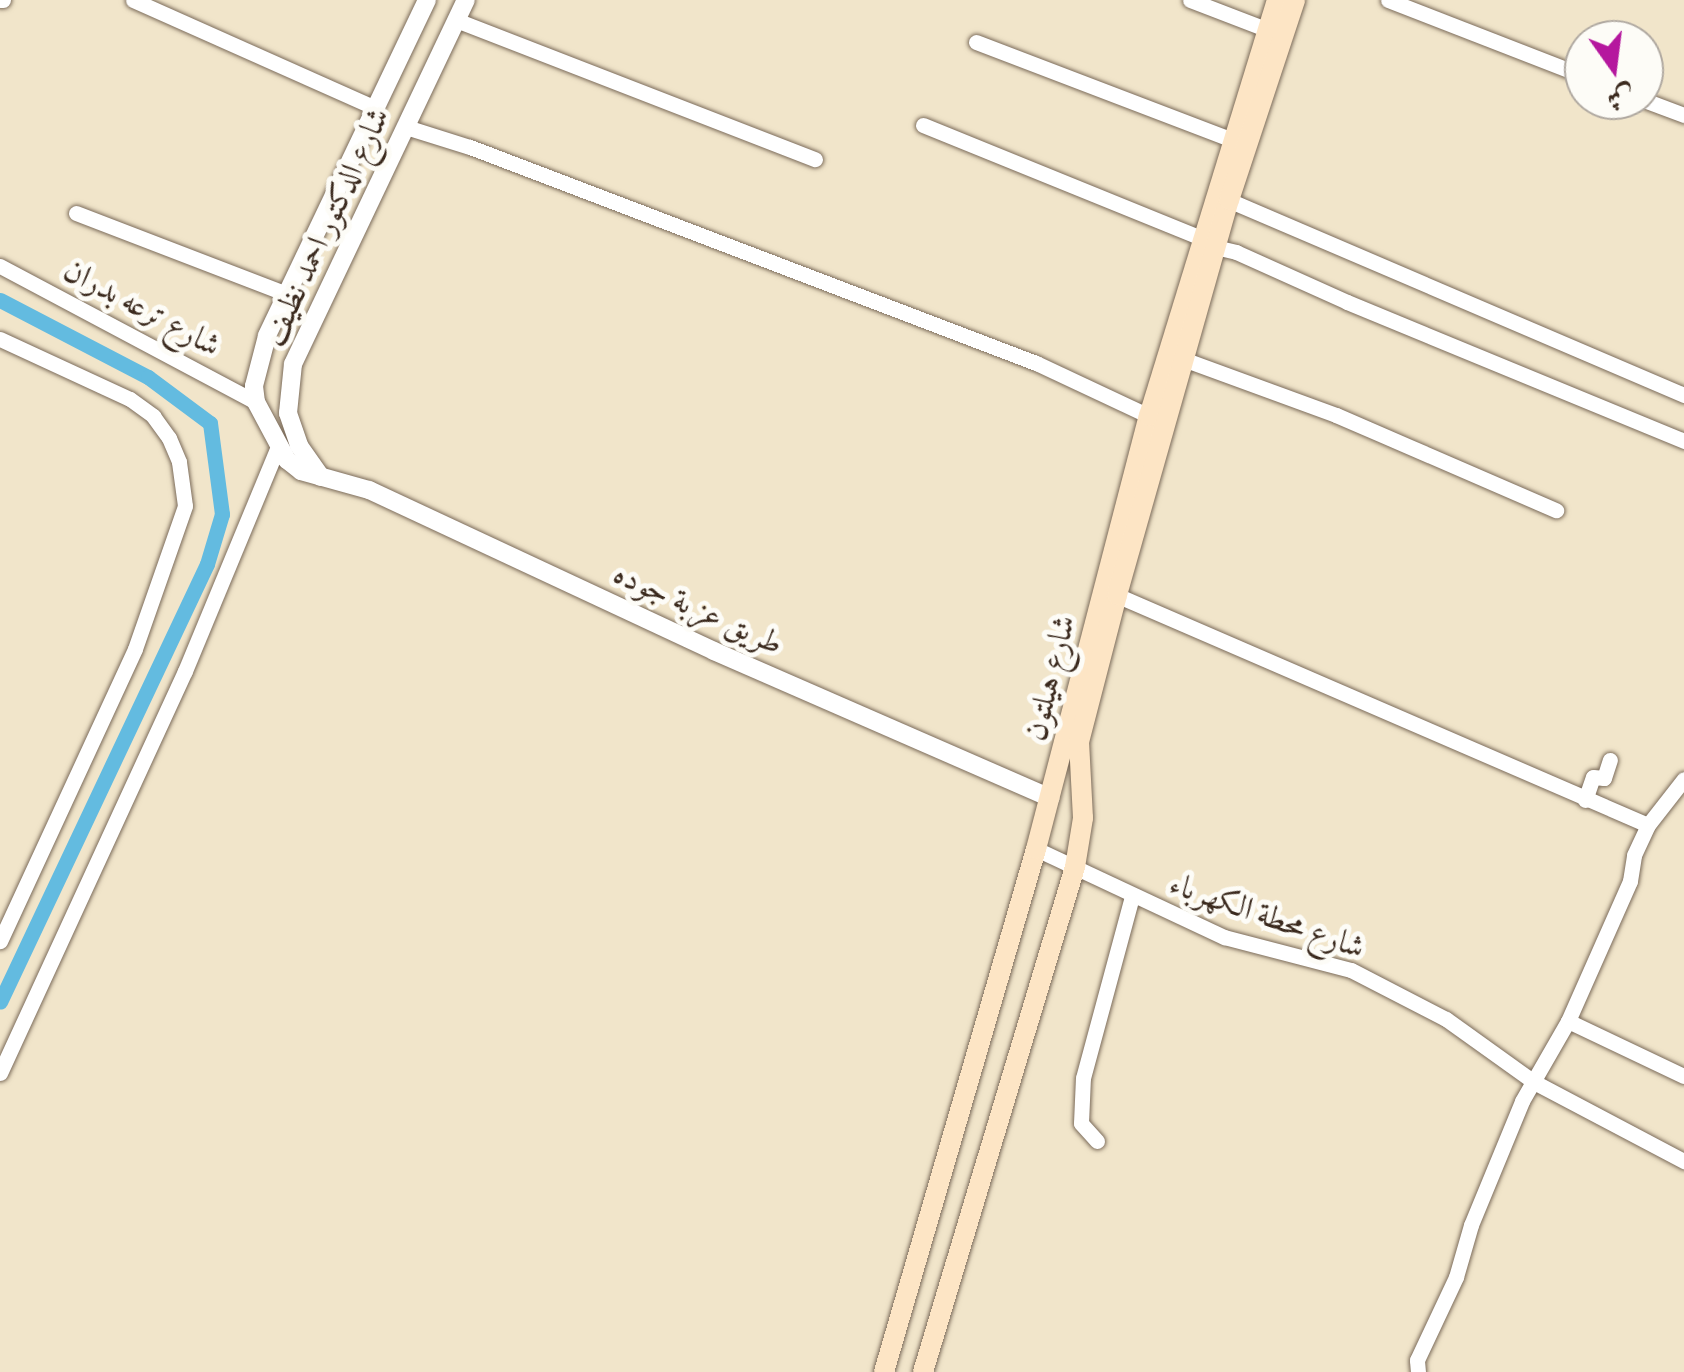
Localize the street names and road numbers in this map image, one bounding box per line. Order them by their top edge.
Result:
street label: شارع الدكتور احمد نظيف [254,102,398,352]
street label: شارع ترعه بدران [57,251,227,365]
street label: طريق عزبة جوده [607,555,789,663]
street label: شارع هيلتون [1016,611,1084,745]
street label: شارع محطة الكهرباء [1164,865,1370,967]

